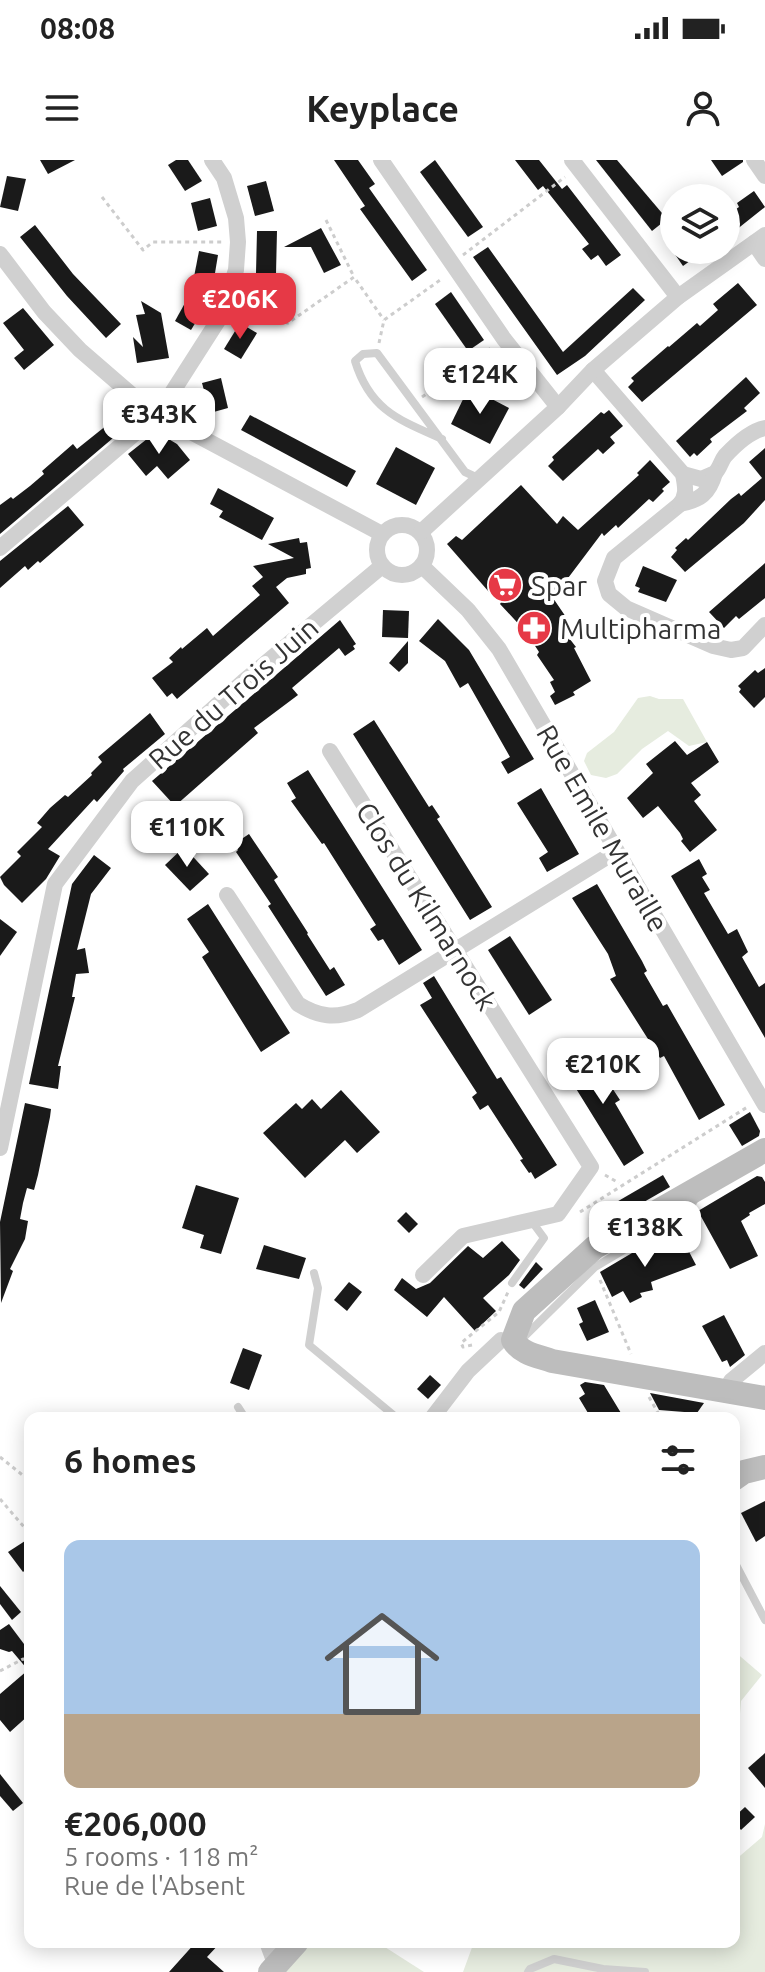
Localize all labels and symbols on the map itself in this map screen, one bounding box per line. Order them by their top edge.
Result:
pin: €206K [184,273,296,341]
pin: €124K [424,348,536,416]
pin: €343K [103,388,215,456]
supermarket icon: Spar [486,566,524,604]
place label: Spar [531,570,587,601]
pharmacy icon: Multipharma [515,609,553,647]
street label: Rue du Trois Juin [142,611,324,775]
place label: Multipharma [560,613,721,644]
street label: Rue Emile Muraille [531,719,675,937]
street label: Clos du Kilmarnock [351,797,503,1015]
pin: €110K [131,801,243,869]
pin: €210K [547,1038,659,1106]
pin: €138K [589,1201,701,1269]

